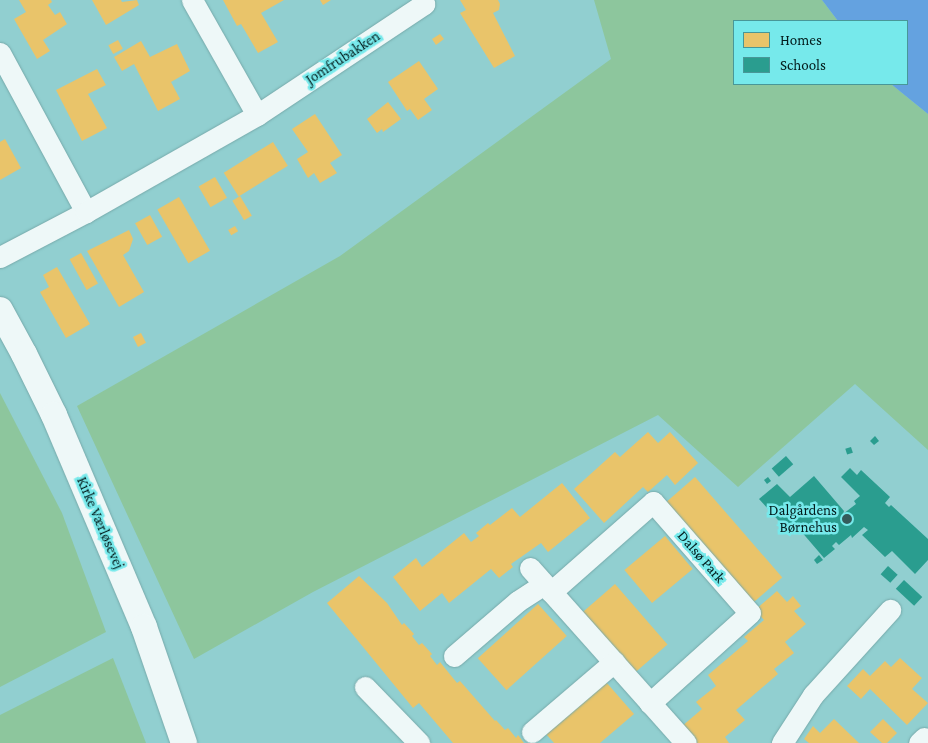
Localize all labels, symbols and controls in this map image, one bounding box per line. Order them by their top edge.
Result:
legend [733,20,908,85]
street label: Jomfrubakken [302,27,384,89]
text: Homes [780,32,822,48]
text: Schools [780,57,826,73]
street label: Kirke Værløsevej [72,474,128,572]
place label: Dalgårdens Børnehus [769,501,837,536]
marker: Dalgårdens Børnehus [841,513,853,525]
street label: Dalsø Park [673,527,729,587]

